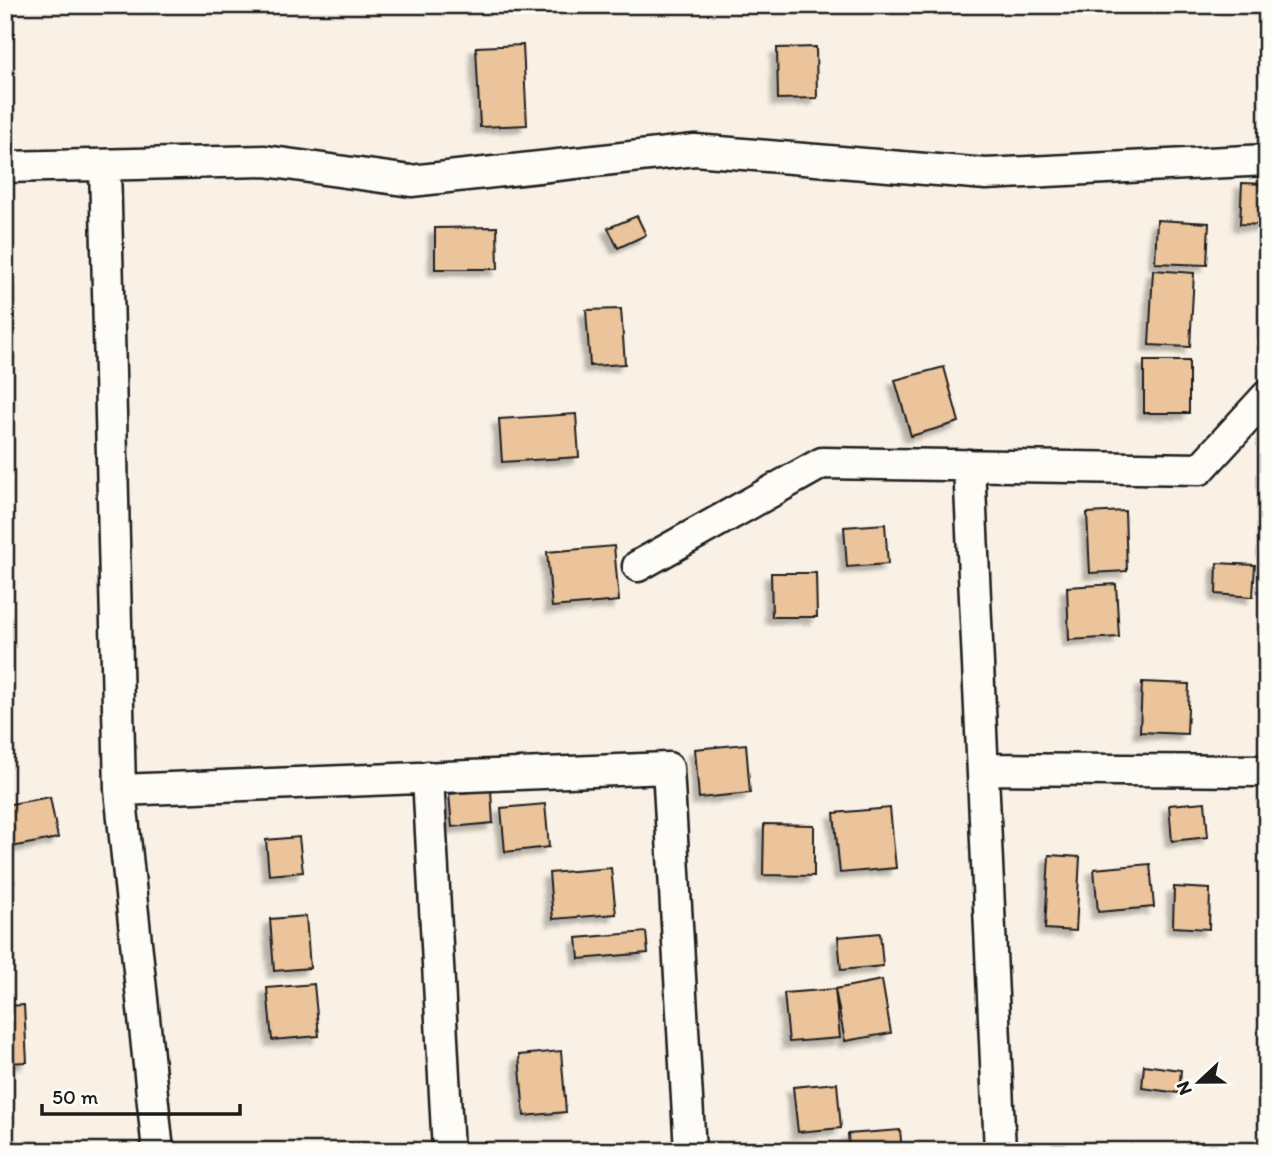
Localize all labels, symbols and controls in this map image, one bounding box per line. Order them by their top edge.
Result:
north arrow [1164,1048,1234,1118]
scale bar [42,1072,240,1116]
text: N [1171,1078,1197,1098]
text: 50 m [52,1084,99,1109]

